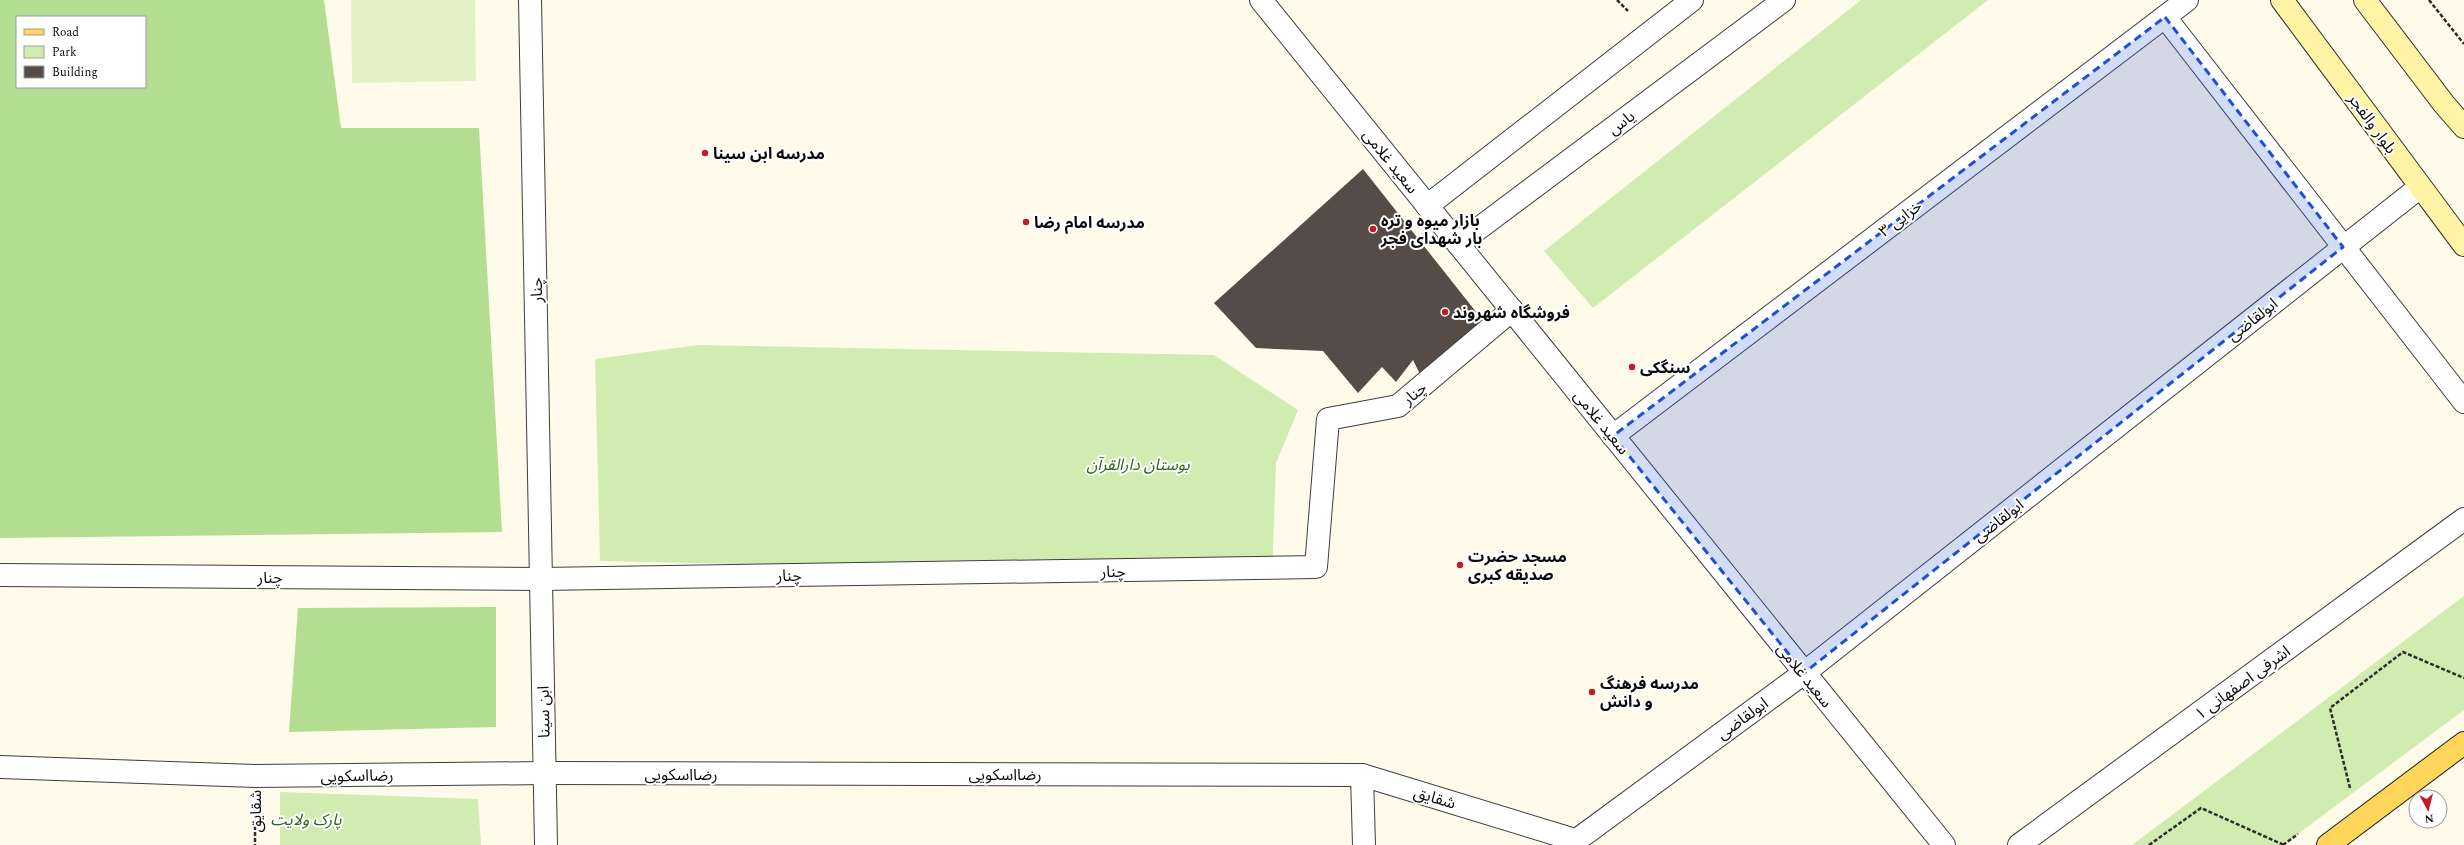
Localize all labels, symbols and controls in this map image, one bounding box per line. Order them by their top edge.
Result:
legend [16,16,146,88]
text: Road [52,23,79,42]
text: Park [52,43,77,62]
text: Building [52,63,98,82]
street label: بلوار والفجر [2341,87,2402,159]
street label: یاس [1603,105,1640,141]
street label: سعید غلامی [1357,124,1424,199]
place label: مدرسه ابن سینا [713,142,825,166]
marker: مدرسه ابن سینا [700,148,710,158]
street label: خزایی ۳ [1874,195,1927,243]
place label: بازار میوه و تره‌ بار شهدای فجر [1380,209,1482,251]
place label: مدرسه امام رضا [1034,211,1145,235]
marker: مدرسه امام رضا [1021,217,1031,227]
marker: بازار میوه و تره‌ بار شهدای فجر [1368,224,1378,234]
street label: چنار [525,277,549,304]
street label: ابولقاضی [2222,292,2283,347]
place label: فروشگاه شهروند [1453,301,1570,325]
marker: فروشگاه شهروند [1440,307,1450,317]
place label: سنگکی [1640,356,1690,380]
marker: سنگکی [1627,362,1637,372]
street label: چنار [1396,376,1432,412]
street label: سعید غلامی [1568,385,1635,460]
park label: بوستان دارالقرآن [1086,453,1190,477]
street label: ابولقاضی [1968,493,2029,548]
place label: مسجد حضرت صدیقه کبری [1468,545,1567,587]
street label: چنار [1099,560,1126,584]
marker: مسجد حضرت صدیقه کبری [1455,560,1465,570]
street label: چنار [775,564,802,588]
street label: چنار [256,566,283,590]
street label: سعید غلامی [1771,638,1838,713]
street label: اشرفی اصفهانی ۱ [2190,640,2295,726]
place label: مدرسه فرهنگ و دانش [1600,672,1699,714]
street label: ابن سینا [532,686,556,738]
marker: مدرسه فرهنگ و دانش [1587,687,1597,697]
street label: ابولقاضی [1712,692,1773,746]
street label: رضااسکویی [320,763,394,789]
street label: رضااسکویی [644,763,718,787]
street label: رضااسکویی [968,763,1042,787]
street label: شقایق [1411,780,1459,816]
north arrow [2408,789,2448,829]
street label: شقایق [244,790,268,832]
park label: پارک ولایت [270,808,342,832]
text: N [2424,809,2435,827]

